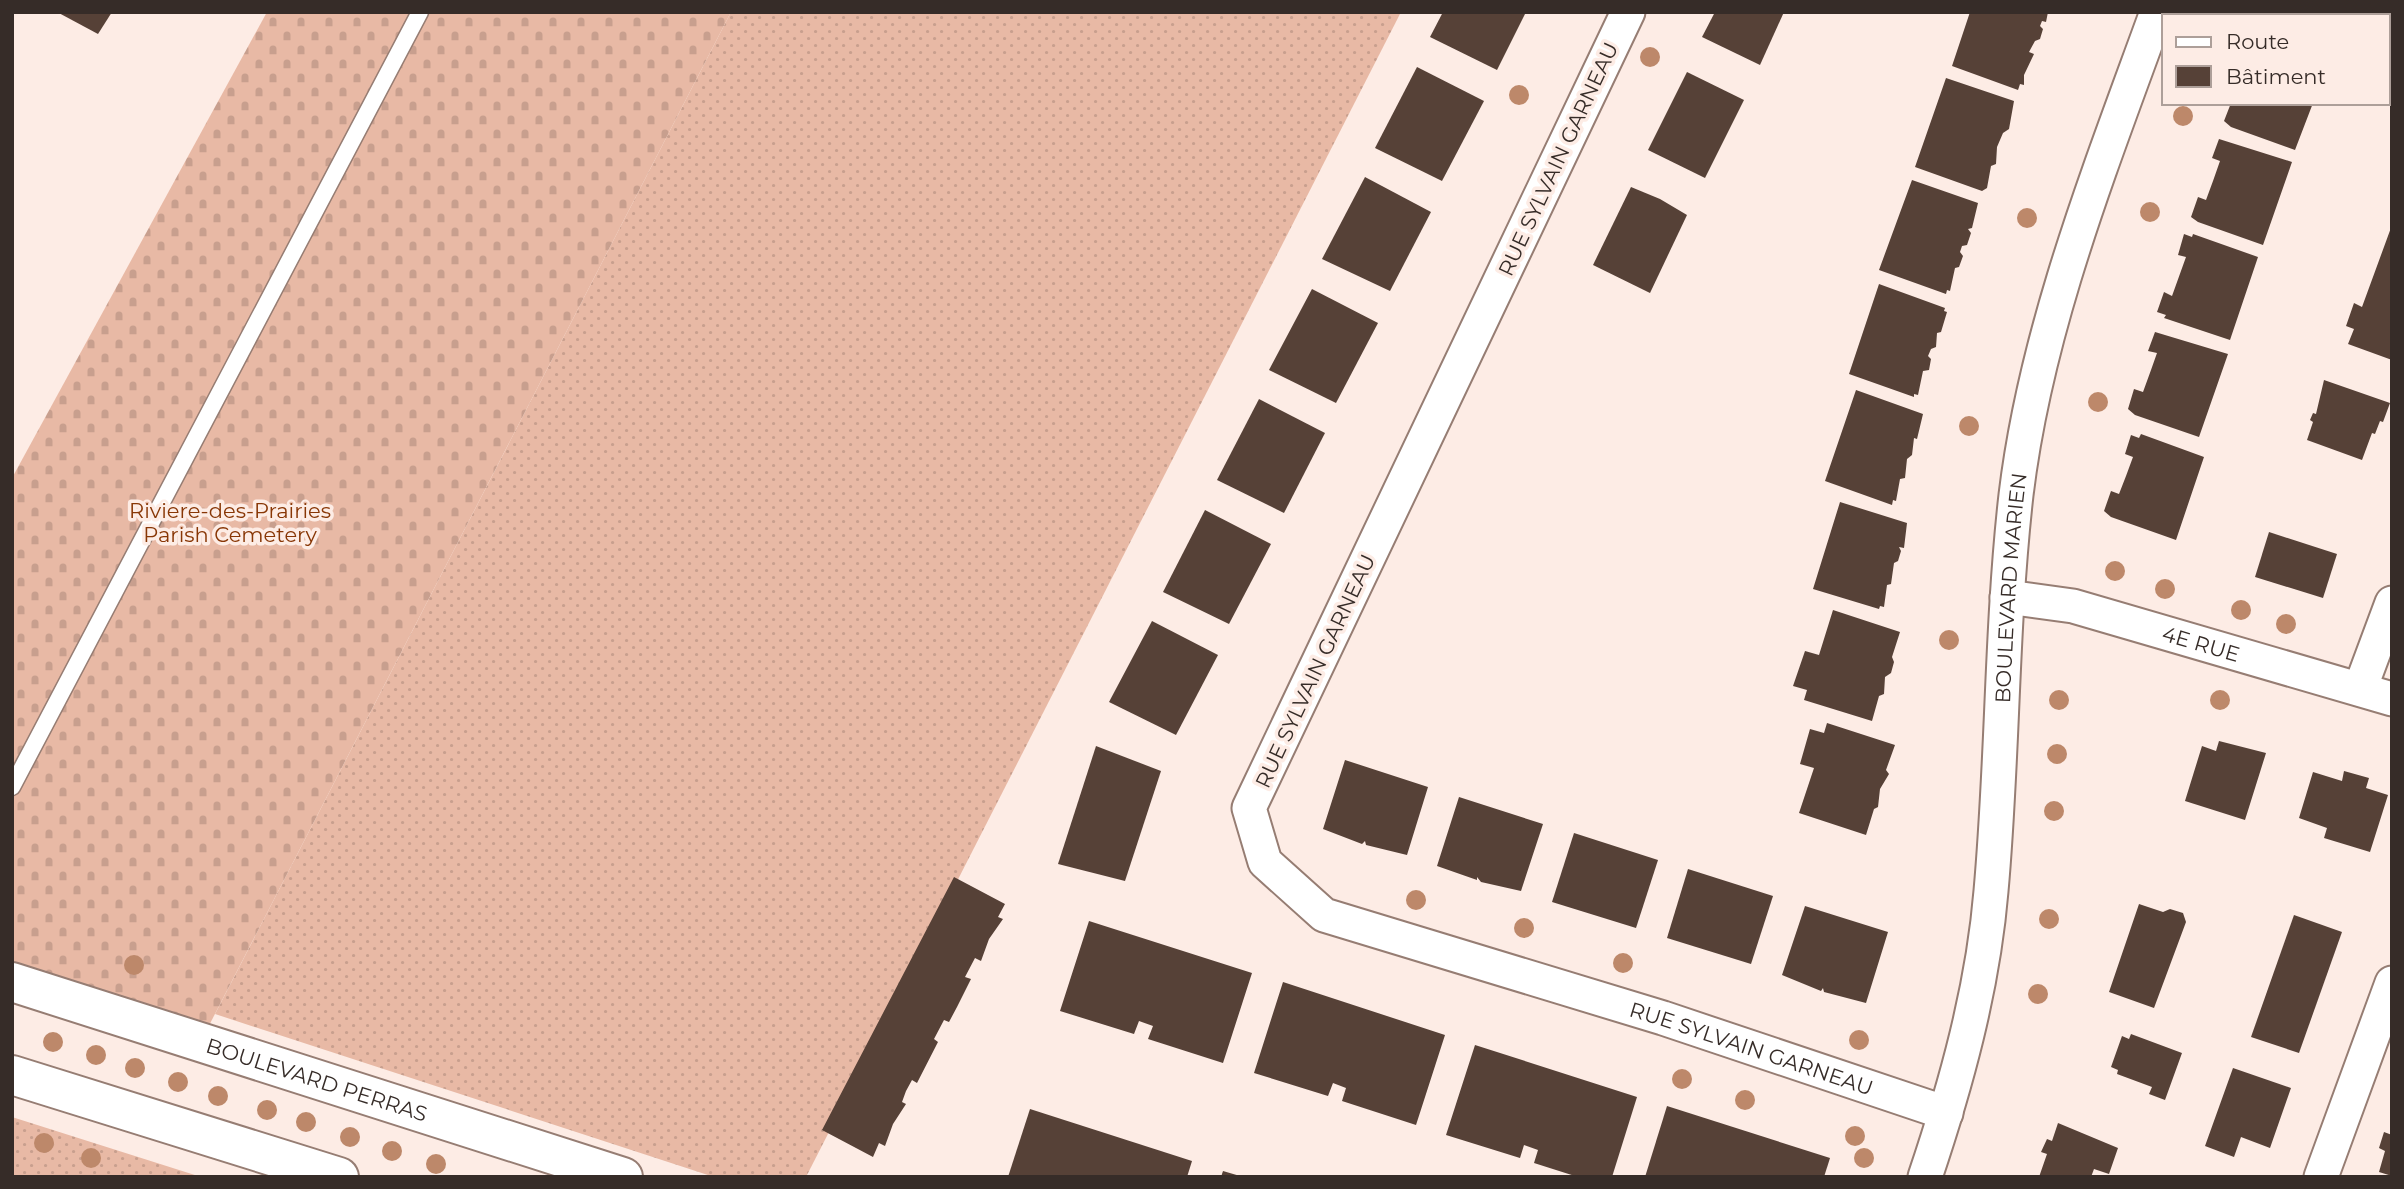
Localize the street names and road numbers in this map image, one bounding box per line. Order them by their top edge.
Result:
street label: RUE SYLVAIN GARNEAU [1493,38,1623,280]
street label: BOULEVARD MARIEN [1989,471,2031,704]
street label: RUE SYLVAIN GARNEAU [1250,550,1380,792]
street label: 4E RUE [2159,620,2243,666]
street label: RUE SYLVAIN GARNEAU [1627,996,1877,1100]
street label: BOULEVARD PERRAS [203,1032,431,1126]

